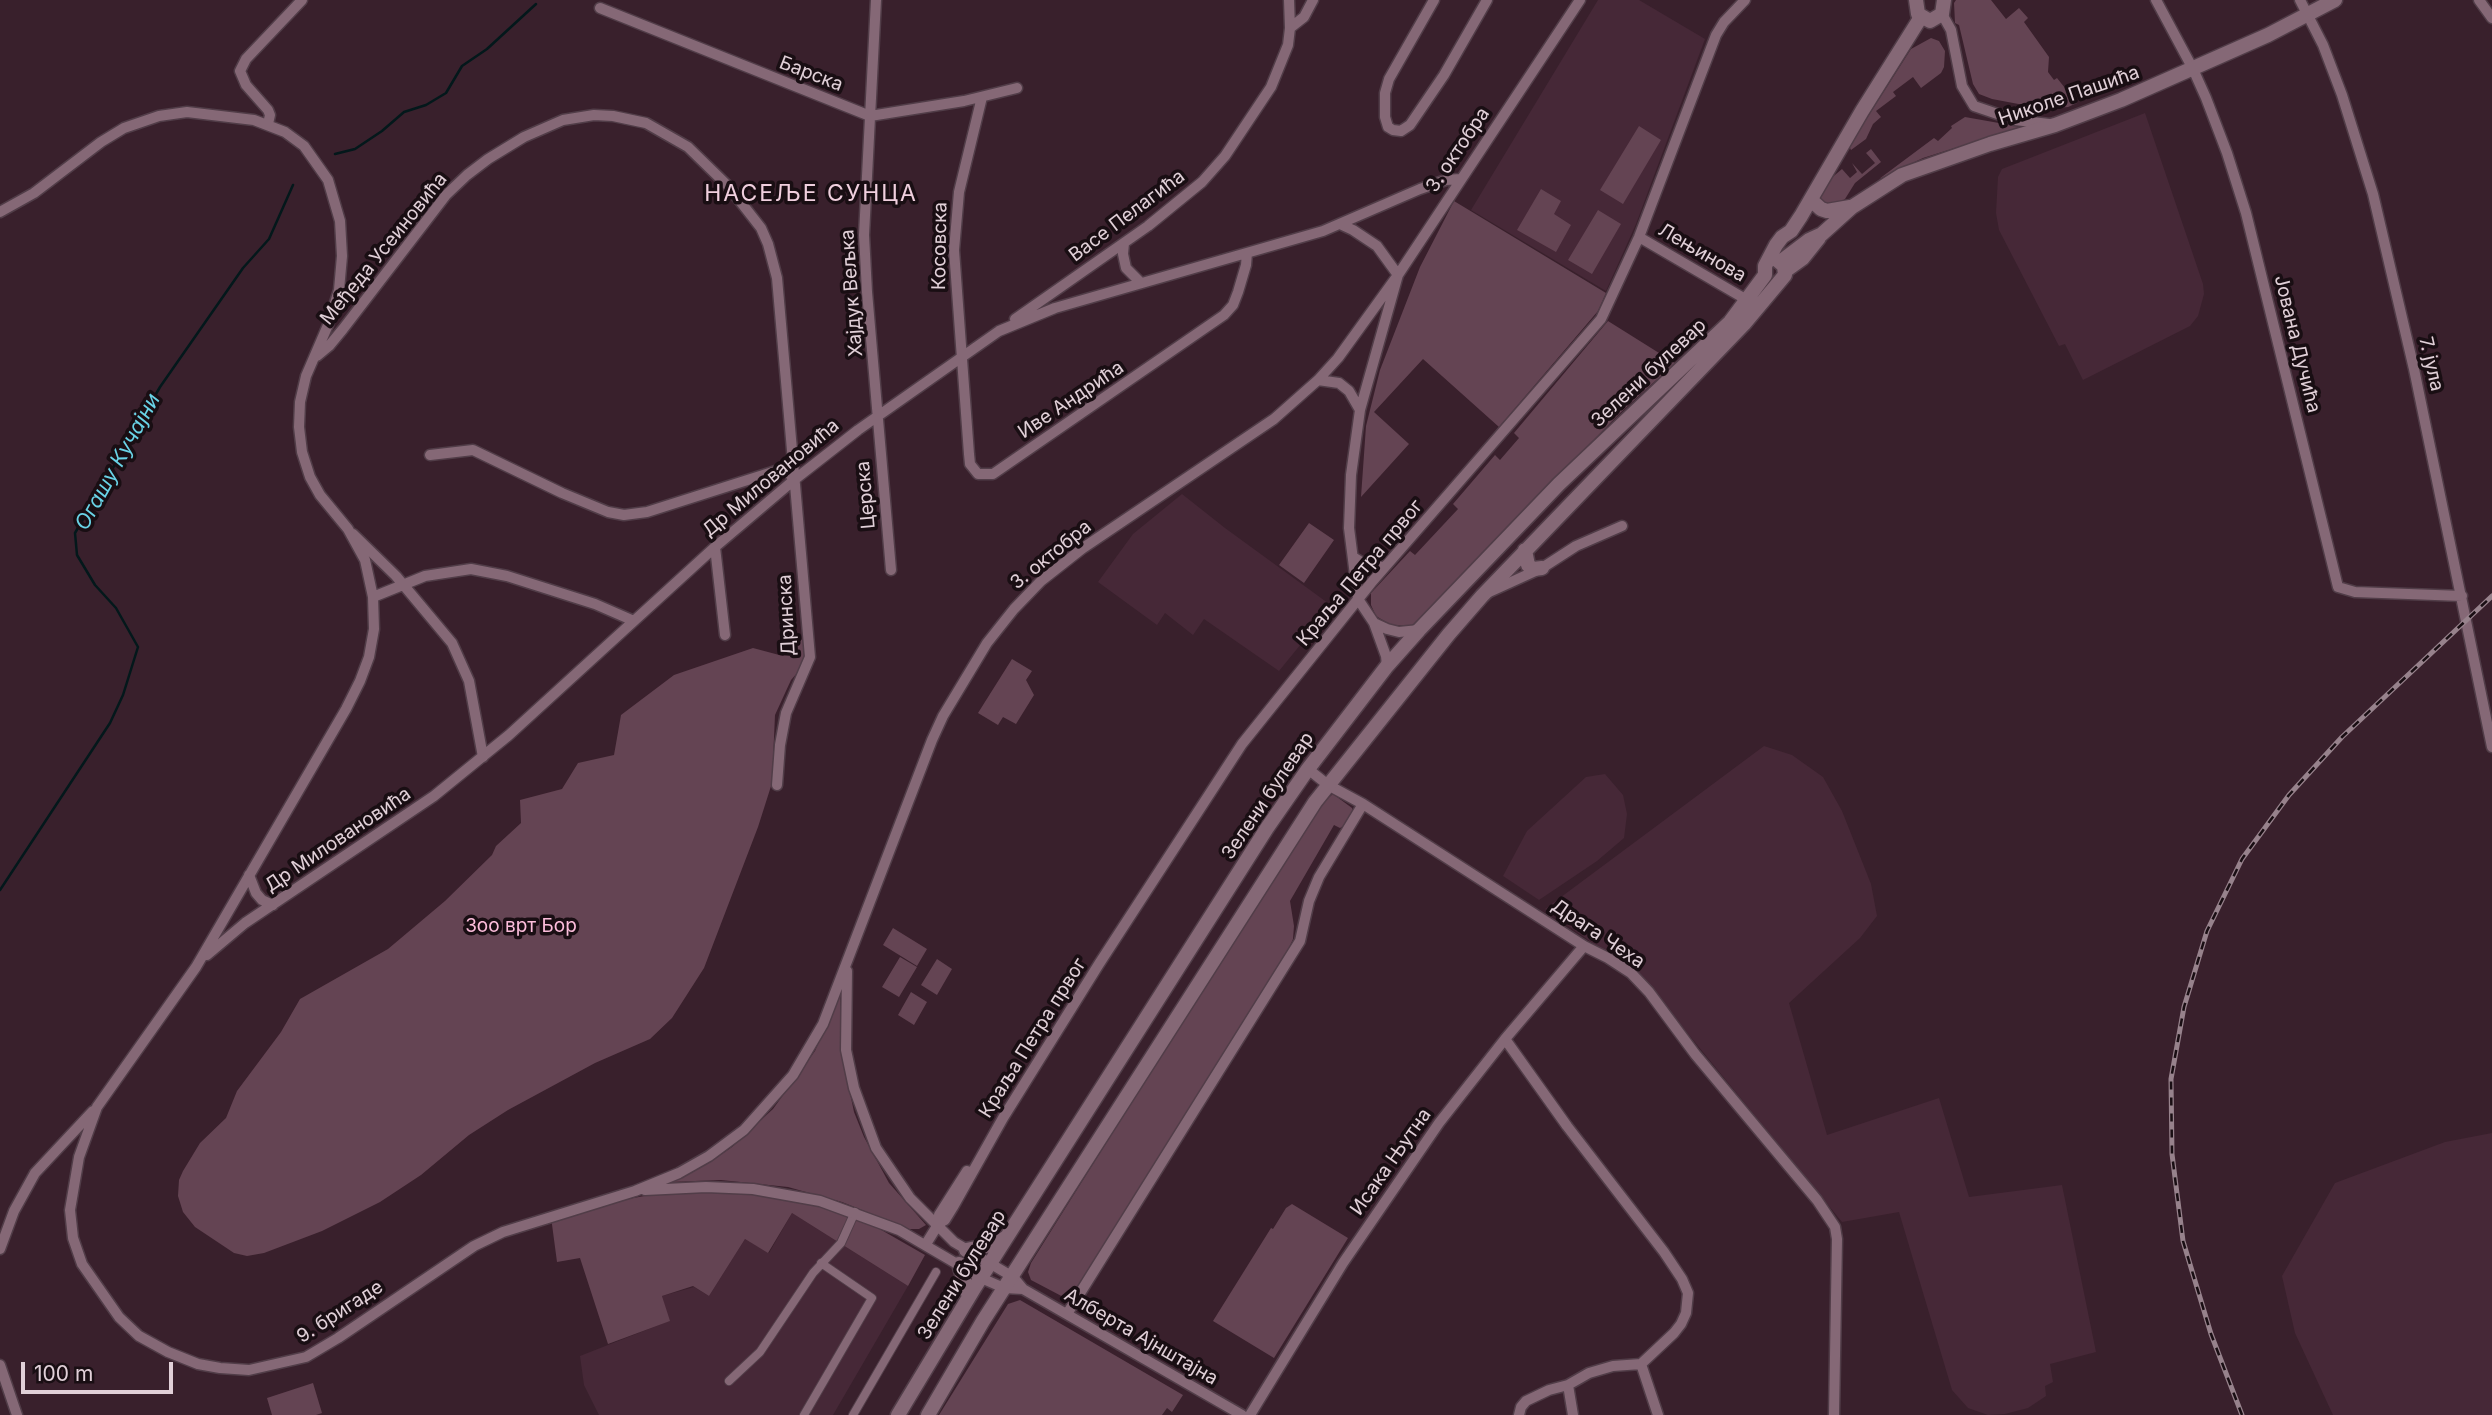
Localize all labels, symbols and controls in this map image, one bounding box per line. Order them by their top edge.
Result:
street label: Барска [776,51,846,97]
street label: Николе Пашића [1996,61,2142,131]
street label: 3. октобра [1421,103,1495,197]
street label: Васе Пелагића [1065,165,1189,267]
street label: Међеда Усеиновића [316,169,452,329]
district label: НАСЕЉЕ СУНЦА [706,180,916,208]
street label: Косовска [928,202,952,290]
street label: Лењинова [1654,219,1750,287]
street label: Хајдук Вељка [836,229,868,357]
street label: Јована Дучића [2269,273,2325,415]
street label: Зелени булевар [1587,314,1711,432]
street label: 7. јула [2414,335,2448,393]
street label: Иве Андрића [1014,356,1128,444]
water label: Огашу Кучајни [70,389,166,535]
street label: Др Миловановића [698,414,844,542]
street label: Церска [852,460,880,530]
street label: Краља Петра првог [1292,495,1428,651]
street label: 3. октобра [1006,515,1096,595]
street label: Дринска [773,574,801,656]
street label: Зелени булевар [1217,728,1319,864]
street label: Др Миловановића [261,783,415,897]
street label: Драга Чеха [1547,895,1649,973]
park label: Зоо врт Бор [465,915,577,937]
street label: Краља Петра првог [975,954,1091,1122]
street label: Исака Њутна [1346,1104,1436,1220]
street label: Зелени булевар [913,1206,1011,1344]
street label: 9. бригаде [293,1276,387,1348]
street label: Алберта Ајнштајна [1060,1284,1222,1390]
scale bar [24,1348,177,1392]
text: 100 m [34,1361,93,1386]

